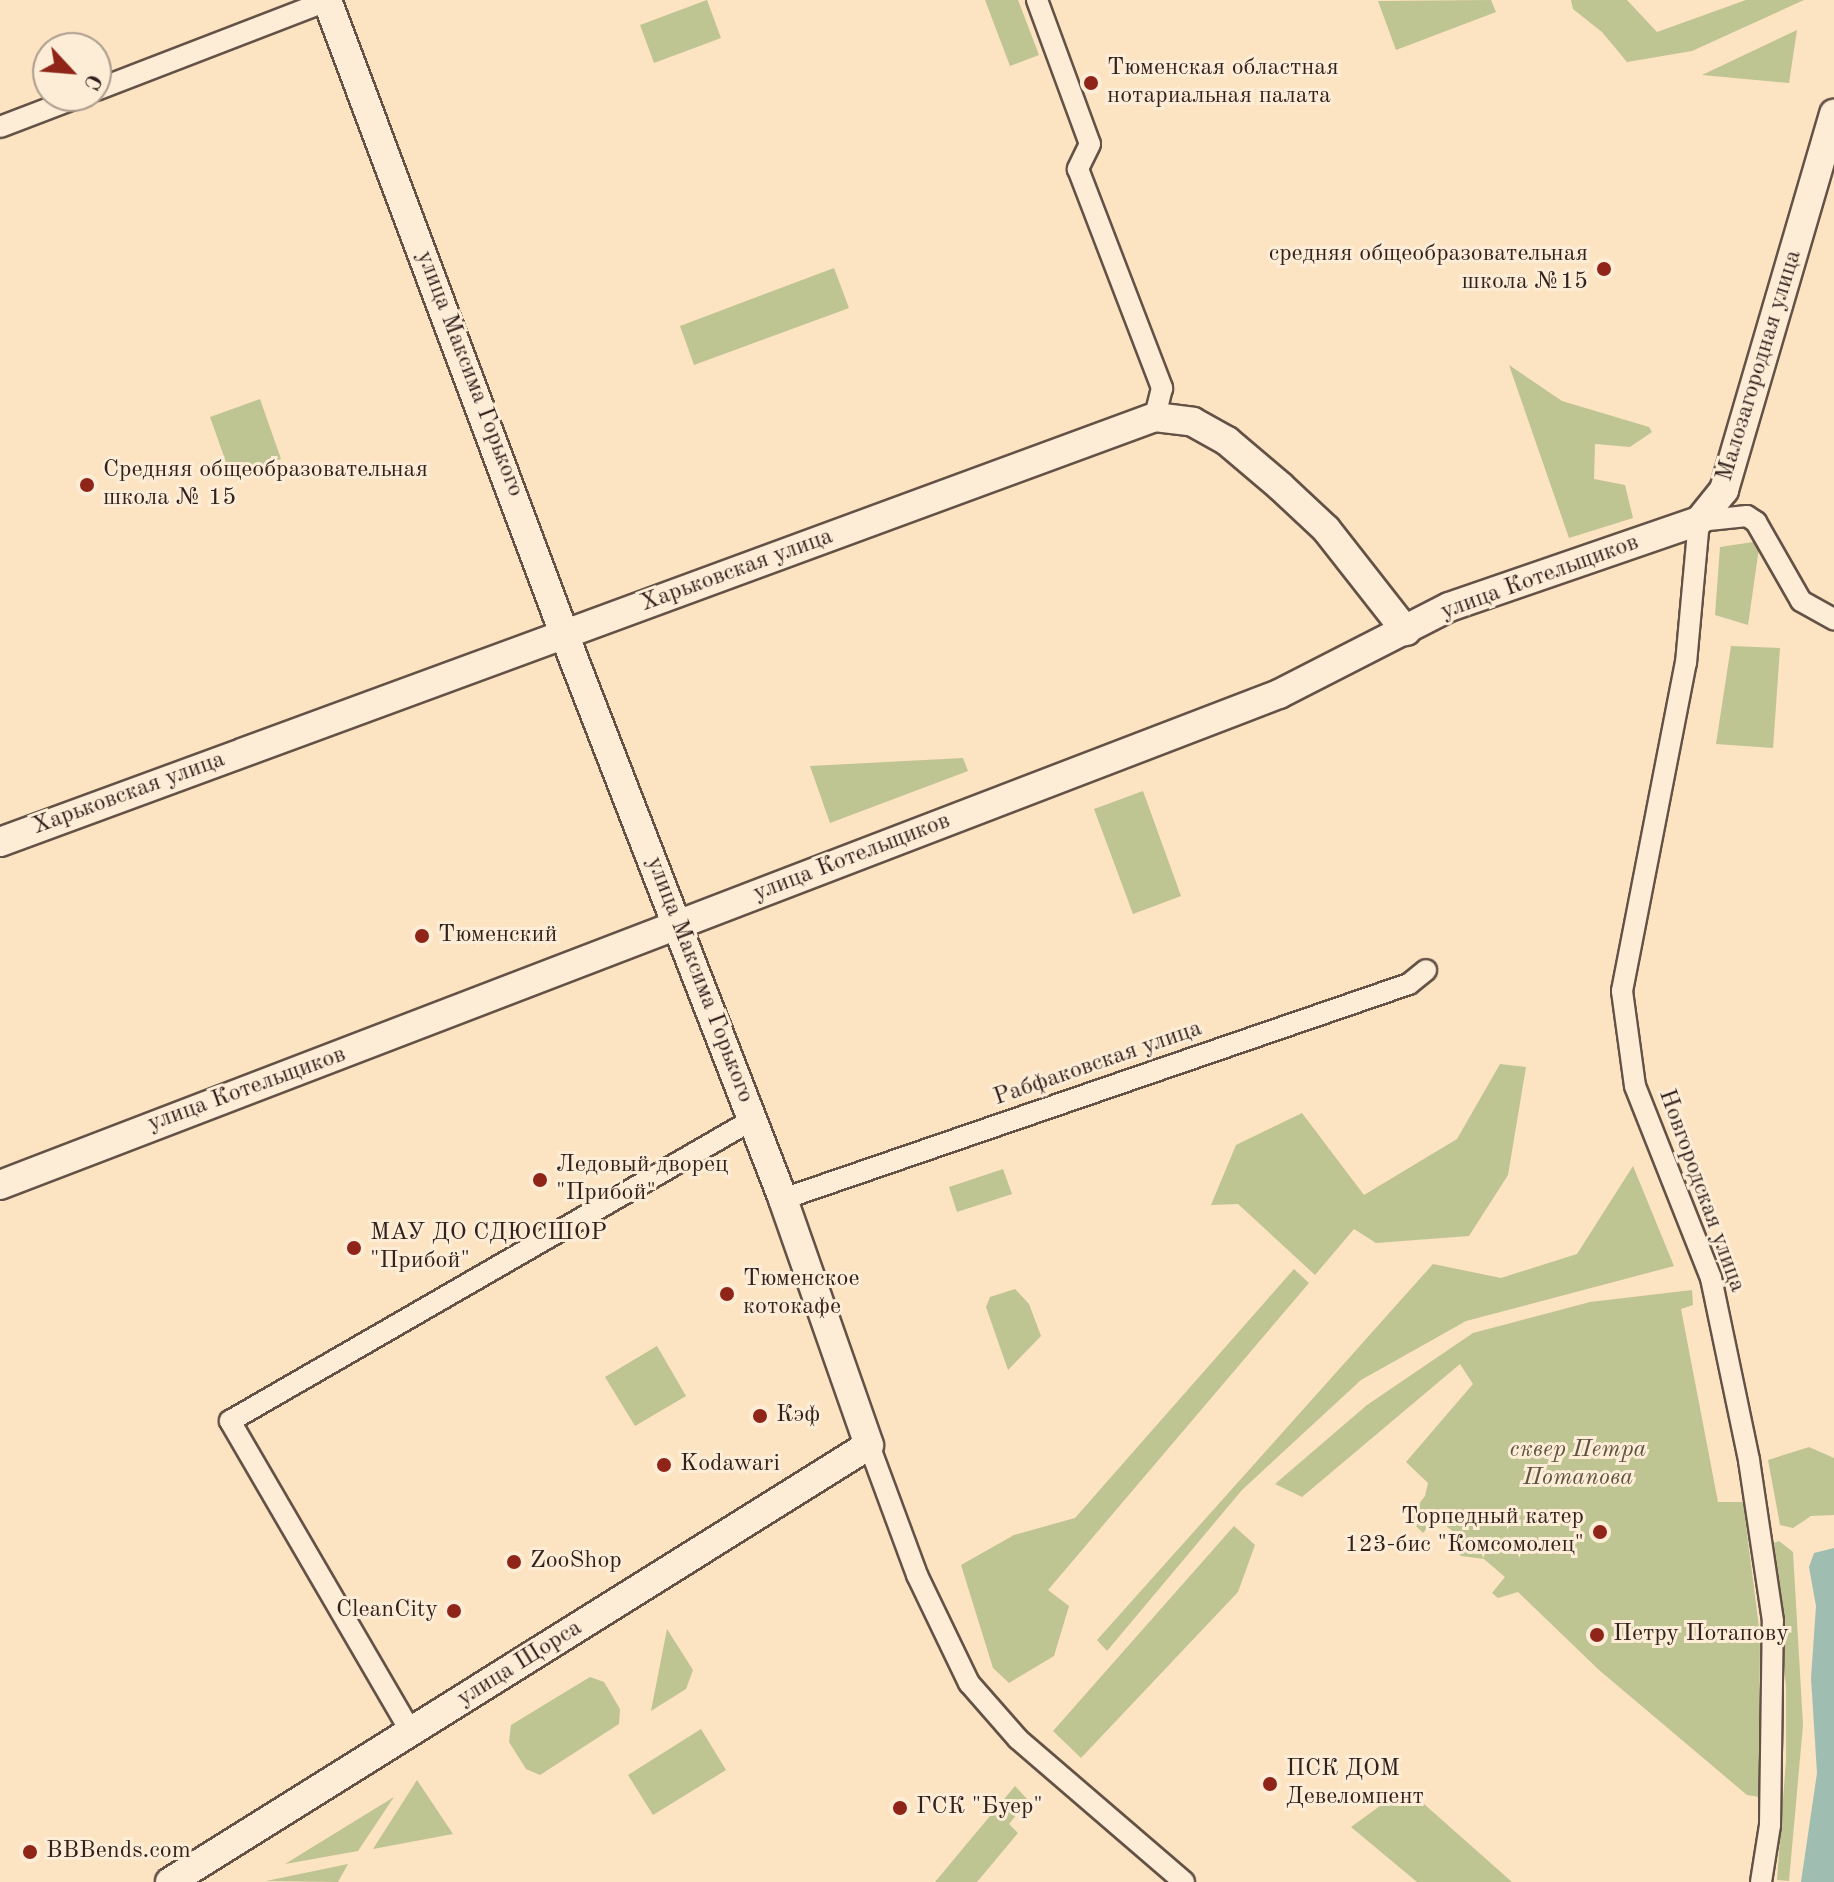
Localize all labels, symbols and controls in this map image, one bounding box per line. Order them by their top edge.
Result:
north arrow [32,32,112,112]
place label: Тюменская областная нотариальная палата [1107,55,1339,111]
text: С [79,70,105,93]
marker: Тюменская областная нотариальная палата [1082,74,1100,92]
place label: средняя общеобразовательная школа №15 [1269,241,1588,297]
street label: улица Максима Горького [409,247,529,501]
street label: Малозагородная улица [1711,247,1809,485]
marker: средняя общеобразовательная школа №15 [1595,260,1613,278]
place label: Средняя общеобразовательная школа № 15 [103,457,428,513]
marker: Средняя общеобразовательная школа № 15 [78,476,96,494]
street label: Харьковская улица [637,523,837,619]
street label: улица Котельщиков [1437,529,1643,627]
street label: Харьковская улица [29,746,229,842]
street label: улица Котельщиков [750,807,954,909]
street label: улица Максима Горького [639,853,759,1107]
place label: Тюменский [438,922,557,950]
marker: Тюменский [413,927,431,945]
street label: Рабфаковская улица [990,1015,1206,1113]
street label: улица Котельщиков [144,1041,350,1139]
street label: Новгородская улица [1651,1086,1751,1296]
place label: Ледовый дворец "Прибой" [556,1152,728,1208]
marker: Ледовый дворец "Прибой" [531,1171,549,1189]
place label: МАУ ДО СДЮСШОР "Прибой" [370,1220,607,1276]
marker: МАУ ДО СДЮСШОР "Прибой" [345,1239,363,1257]
place label: Тюменское котокафе [743,1266,860,1322]
marker: Тюменское котокафе [718,1285,736,1303]
place label: Кэф [776,1402,820,1430]
marker: Кэф [751,1407,769,1425]
park label: сквер Петра Потапова [1510,1437,1646,1493]
place label: Kodawari [680,1451,780,1479]
marker: Kodawari [655,1456,673,1474]
place label: Торпедный катер 123-бис "Комсомолец" [1345,1504,1584,1560]
marker: Торпедный катер 123-бис "Комсомолец" [1591,1523,1609,1541]
place label: ZooShop [530,1548,622,1576]
marker: ZooShop [505,1553,523,1571]
place label: CleanCity [336,1597,438,1625]
marker: CleanCity [445,1602,463,1620]
street label: улица Щорса [452,1614,588,1714]
place label: Петру Потапову [1613,1621,1789,1649]
marker: Петру Потапову [1588,1626,1606,1644]
place label: ПСК ДОМ Девеломпент [1286,1756,1424,1812]
marker: ПСК ДОМ Девеломпент [1261,1775,1279,1793]
place label: ГСК "Буер" [916,1794,1043,1822]
marker: ГСК "Буер" [891,1799,909,1817]
place label: BBBends.com [46,1838,191,1866]
marker: BBBends.com [21,1843,39,1861]

